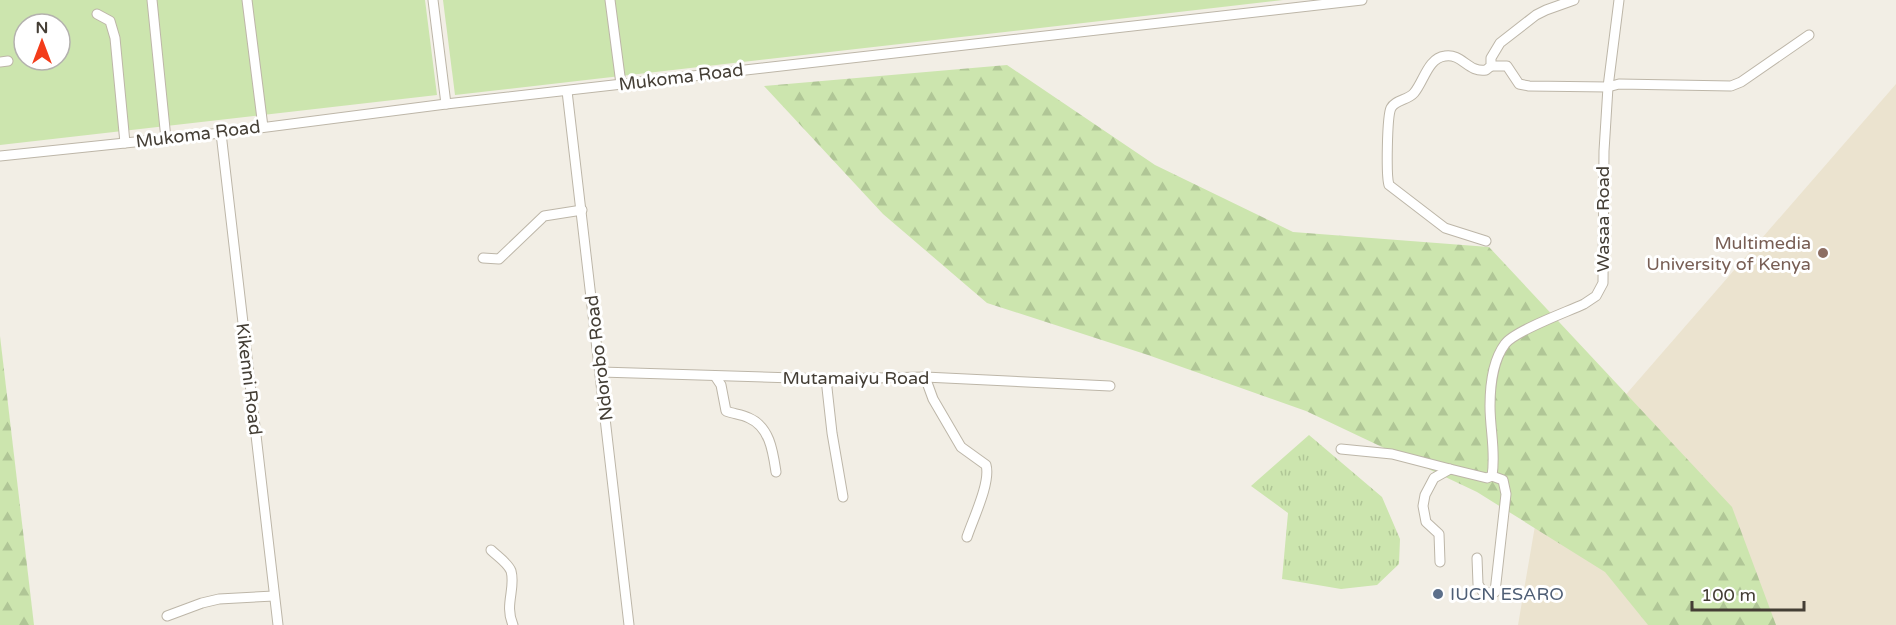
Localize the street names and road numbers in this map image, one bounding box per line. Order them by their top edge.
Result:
street label: Mukoma Road [617,58,745,96]
street label: Mukoma Road [134,115,262,153]
street label: Wasaa Road [1592,166,1614,272]
street label: Ndorobo Road [580,294,618,422]
street label: Kikenni Road [231,322,267,436]
street label: Mutamaiyu Road [783,367,929,389]

